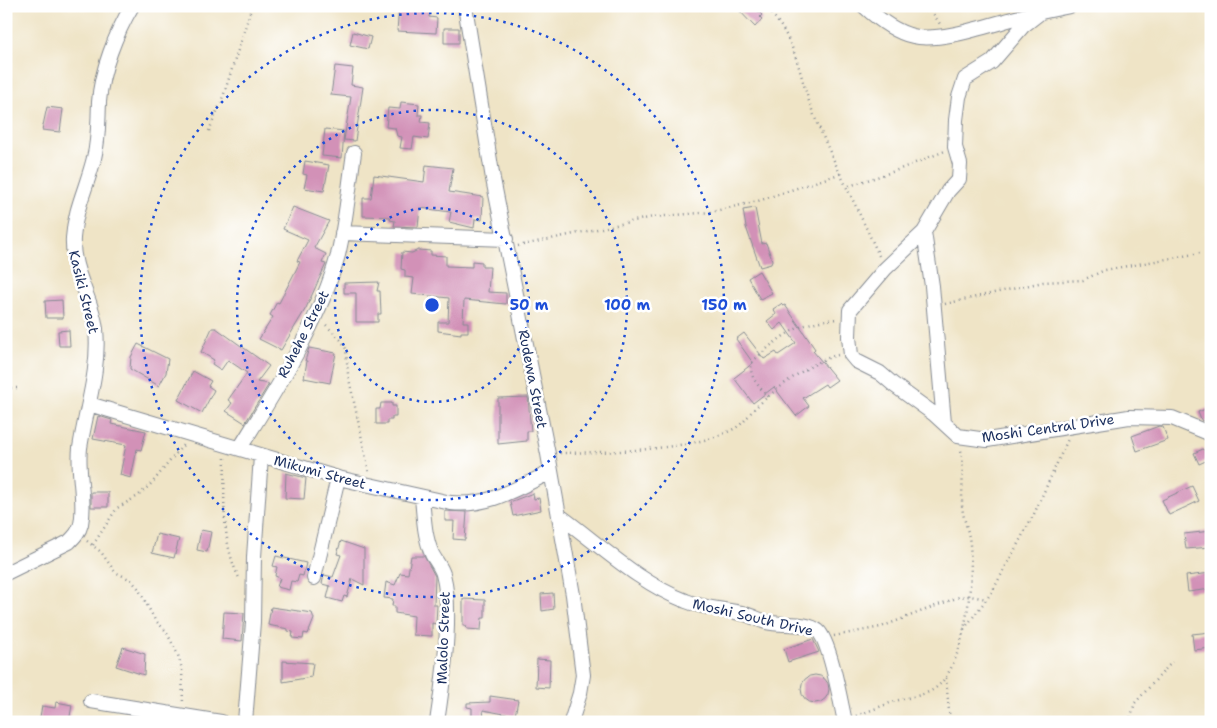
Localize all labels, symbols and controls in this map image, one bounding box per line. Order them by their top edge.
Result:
street label: Kasiki Street [65,248,103,336]
street label: Ruhehe Street [273,287,333,381]
text: 50 m [510,295,549,315]
text: 100 m [604,295,650,315]
text: 150 m [701,295,747,315]
centre of rings [423,296,441,314]
street label: Rudewa Street [515,328,551,430]
street label: Moshi Central Drive [980,410,1116,446]
street label: Mikumi Street [272,451,368,493]
street label: Malolo Street [432,591,454,685]
street label: Moshi South Drive [691,594,815,640]

